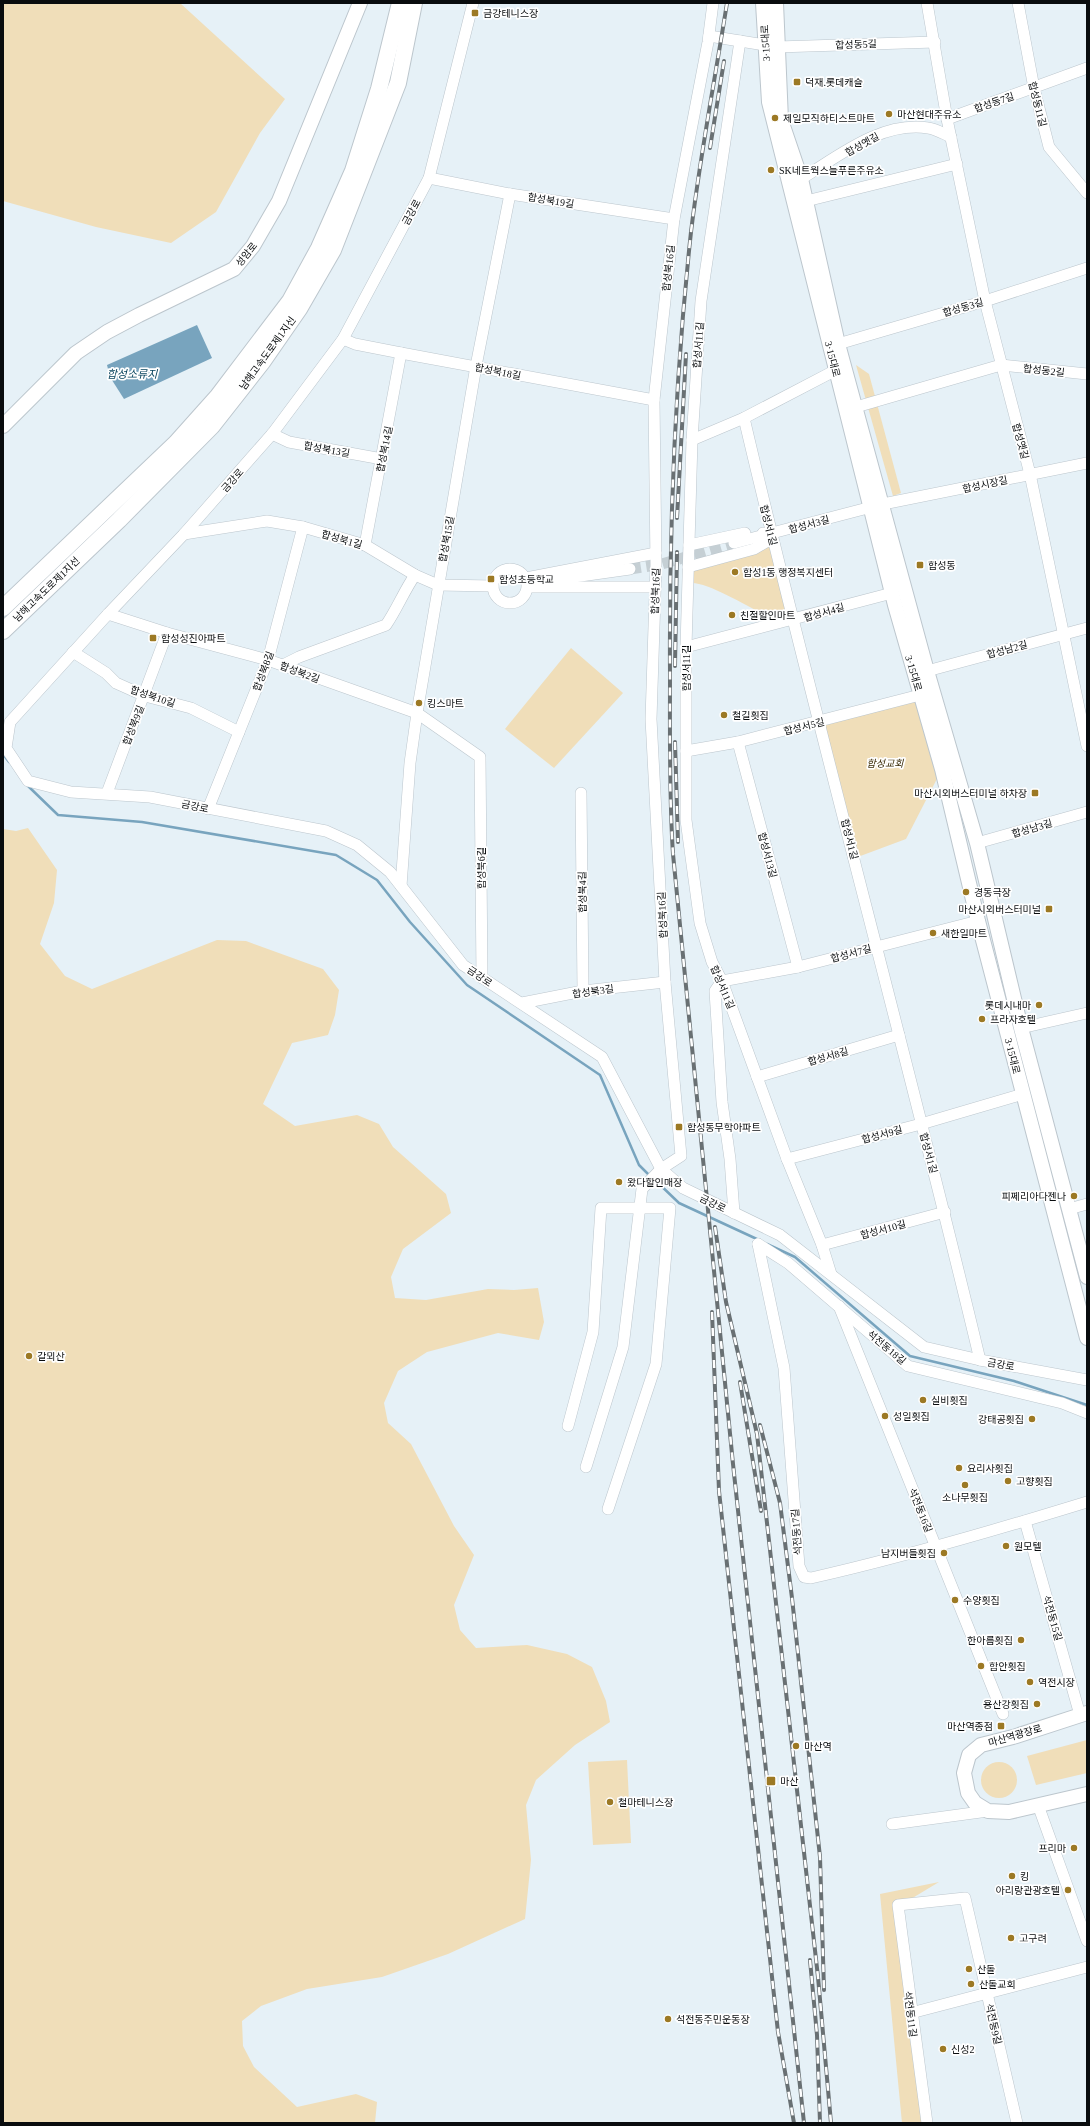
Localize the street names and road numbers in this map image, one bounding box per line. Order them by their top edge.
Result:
street label: 3·15대로 [759,24,772,62]
street label: 합성동5길 [835,38,877,51]
street label: 합성동11길 [1027,80,1048,128]
street label: 합성동7길 [973,90,1016,114]
street label: 합성옛길 [843,131,881,158]
street label: 합성북19길 [527,191,575,210]
street label: 금강로 [400,197,423,227]
street label: 성암로 [233,240,259,269]
street label: 합성북16길 [661,244,676,292]
street label: 합성동3길 [942,296,985,319]
street label: 남해고속도로제1지선 [237,315,298,392]
street label: 합성서11길 [691,321,706,369]
street label: 3·15대로 [823,340,842,378]
street label: 합성북18길 [474,362,522,381]
street label: 합성동2길 [1023,363,1065,378]
street label: 합성옛길 [1010,422,1031,460]
street label: 합성북14길 [375,425,394,473]
street label: 합성북13길 [303,440,351,459]
street label: 금강로 [219,466,246,494]
street label: 합성시장길 [961,474,1009,495]
street label: 합성서1길 [758,504,779,547]
street label: 합성서3길 [788,514,831,535]
street label: 합성북15길 [437,515,456,563]
street label: 합성북1길 [320,528,363,551]
street label: 남해고속도로제1지선 [11,555,82,624]
street label: 합성북16길 [649,567,662,615]
street label: 합성서4길 [803,601,846,624]
street label: 합성남2길 [986,639,1029,660]
street label: 합성서11길 [681,645,692,691]
street label: 합성북8길 [251,650,276,693]
street label: 3·15대로 [903,654,924,692]
street label: 합성북2길 [278,660,321,685]
street label: 합성북10길 [129,684,177,709]
street label: 합성북9길 [121,704,146,747]
street label: 합성서5길 [783,716,826,737]
street label: 금강로 [180,798,210,815]
street label: 합성남3길 [1011,817,1054,840]
street label: 합성서1길 [839,818,860,861]
street label: 합성서13길 [756,831,779,879]
street label: 합성북6길 [476,847,487,889]
street label: 합성북4길 [577,871,588,913]
street label: 합성북16길 [656,891,669,939]
street label: 합성서7길 [830,943,873,964]
street label: 금강로 [465,964,494,989]
street label: 합성서11길 [708,964,737,1011]
street label: 합성북3길 [572,983,615,1000]
street label: 3·15대로 [1003,1037,1022,1075]
street label: 합성서8길 [807,1045,850,1068]
street label: 합성서9길 [861,1124,904,1145]
street label: 합성서1길 [918,1132,939,1175]
street label: 금강로 [698,1192,728,1214]
street label: 합성서10길 [859,1218,907,1241]
street label: 석전동18길 [865,1328,908,1367]
street label: 금강로 [986,1357,1015,1372]
street label: 석전동16길 [907,1486,934,1534]
street label: 석전동17길 [789,1508,804,1556]
street label: 석전동15길 [1041,1594,1064,1642]
street label: 마산역광장로 [987,1723,1043,1748]
street label: 석전동11길 [902,1990,919,2038]
street label: 석전동9길 [983,2003,1004,2046]

